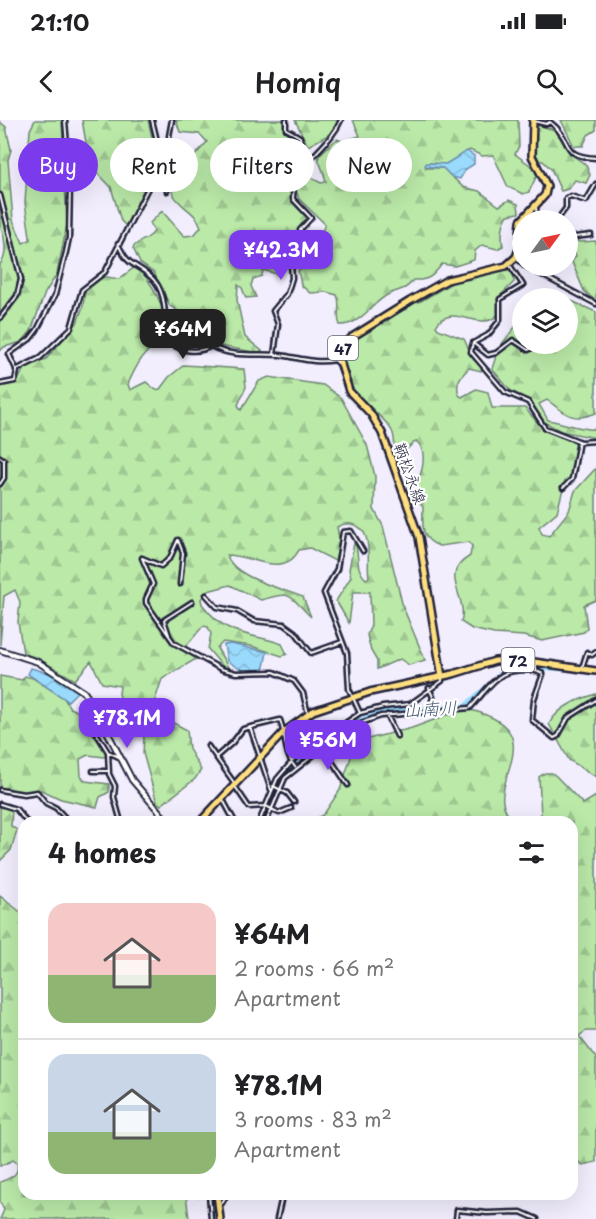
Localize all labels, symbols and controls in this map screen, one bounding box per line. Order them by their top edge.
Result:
text: 21:10 [30,5,89,38]
text: Homiq [255,61,341,102]
icon: back [30,65,63,98]
icon: search [533,65,566,98]
chip: Buy [18,138,98,192]
chip: Rent [110,138,198,192]
chip: Filters [210,138,314,192]
chip: New [326,138,412,192]
north arrow [512,210,578,276]
map controls [512,210,578,354]
pin: ¥42.3M [232,230,330,281]
text: ¥42.3M [243,234,319,264]
button: layers [512,288,578,354]
pin: ¥64M [147,309,219,360]
text: ¥64M [154,313,212,343]
road number: 47 [328,336,358,360]
street label: 鞆松永線 [389,439,433,507]
road number: 72 [502,648,534,672]
water label: 山南川 [402,693,458,723]
pin: ¥78.1M [78,698,176,749]
text: ¥78.1M [93,702,161,732]
pin: ¥56M [292,720,364,771]
text: ¥56M [299,724,357,754]
text: 4 homes [48,833,156,872]
icon: filters [515,836,548,869]
text: ¥64M [234,914,310,953]
icon: home [96,927,168,999]
text: 2 rooms · 66 m² [234,953,394,983]
text: Apartment [234,983,341,1013]
text: ¥78.1M [234,1065,323,1104]
icon: home [96,1078,168,1150]
text: 3 rooms · 83 m² [234,1104,392,1134]
text: Apartment [234,1134,341,1164]

